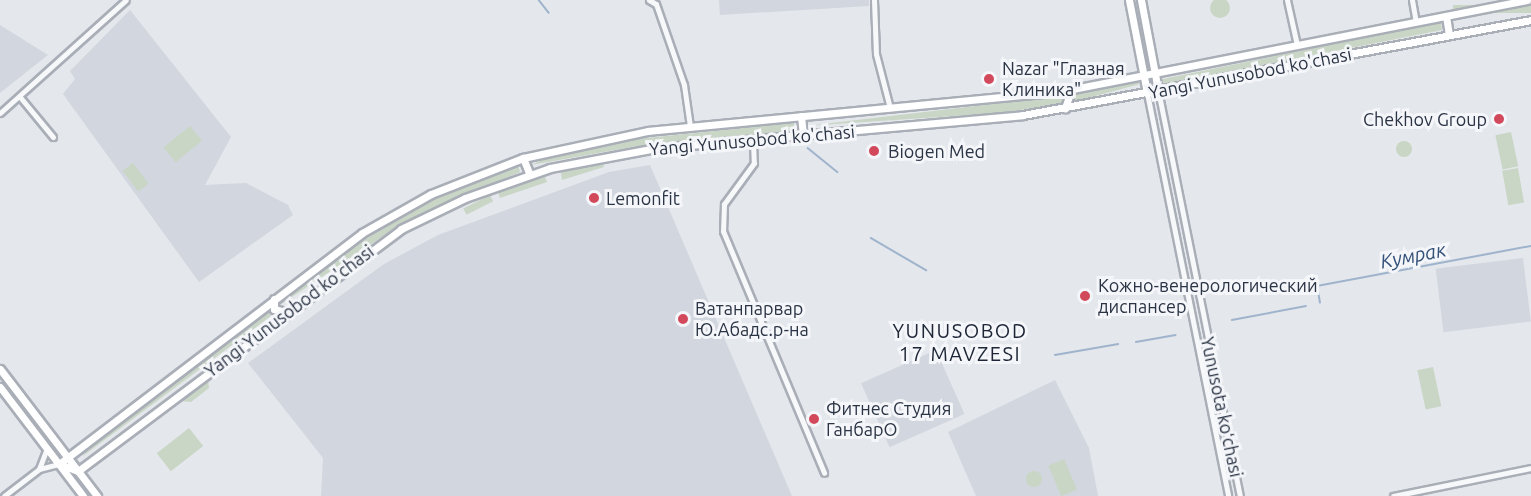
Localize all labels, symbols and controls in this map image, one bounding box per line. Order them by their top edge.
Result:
street label: Yangi Yunusobod ko'chasi [1147,43,1353,103]
place label: Nazar "Глазная Клиника" [1002,58,1125,100]
marker: Nazar "Глазная Клиника" [980,70,998,88]
place label: Chekhov Group [1363,108,1487,130]
marker: Chekhov Group [1492,112,1506,126]
street label: Yangi Yunusobod ko'chasi [648,120,856,160]
place label: Biogen Med [888,140,985,162]
marker: Biogen Med [865,142,883,160]
place label: Lemonfit [606,187,680,209]
marker: Lemonfit [587,191,601,205]
water label: Кумрак [1378,237,1448,273]
street label: Yangi Yunusobod ko'chasi [200,240,378,382]
place label: Кожно-венерологический диспансер [1098,275,1318,318]
marker: Кожно-венерологический диспансер [1076,287,1094,305]
place label: Ватанпарвар Ю.Абадс.р-на [695,298,809,340]
marker: Ватанпарвар Ю.Абадс.р-на [676,312,690,326]
district label: YUNUSOBOD 17 MAVZESI [892,319,1028,366]
street label: Yunusota koʻchasi [1197,335,1247,479]
place label: Фитнес Студия ГанбарО [826,398,951,440]
marker: Фитнес Студия ГанбарО [807,412,821,426]

